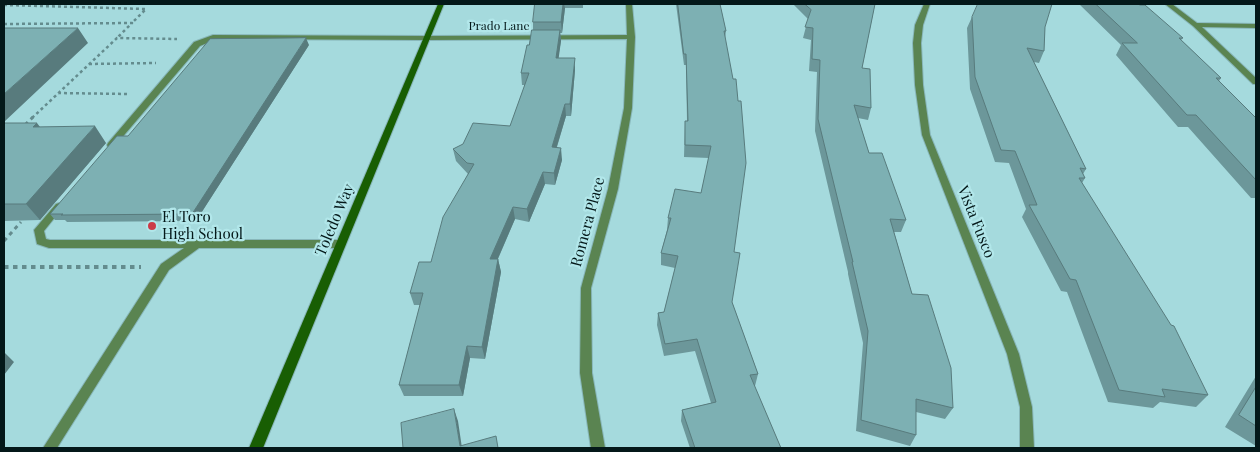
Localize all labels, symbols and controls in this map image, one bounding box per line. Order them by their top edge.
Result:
street label: Prado Lane [468,19,530,33]
street label: Romera Place [567,175,609,269]
street label: Toledo Way [312,181,358,259]
street label: Vista Fusco [953,183,999,261]
place label: El Toro High School [162,208,243,243]
marker: El Toro High School [146,220,158,232]

